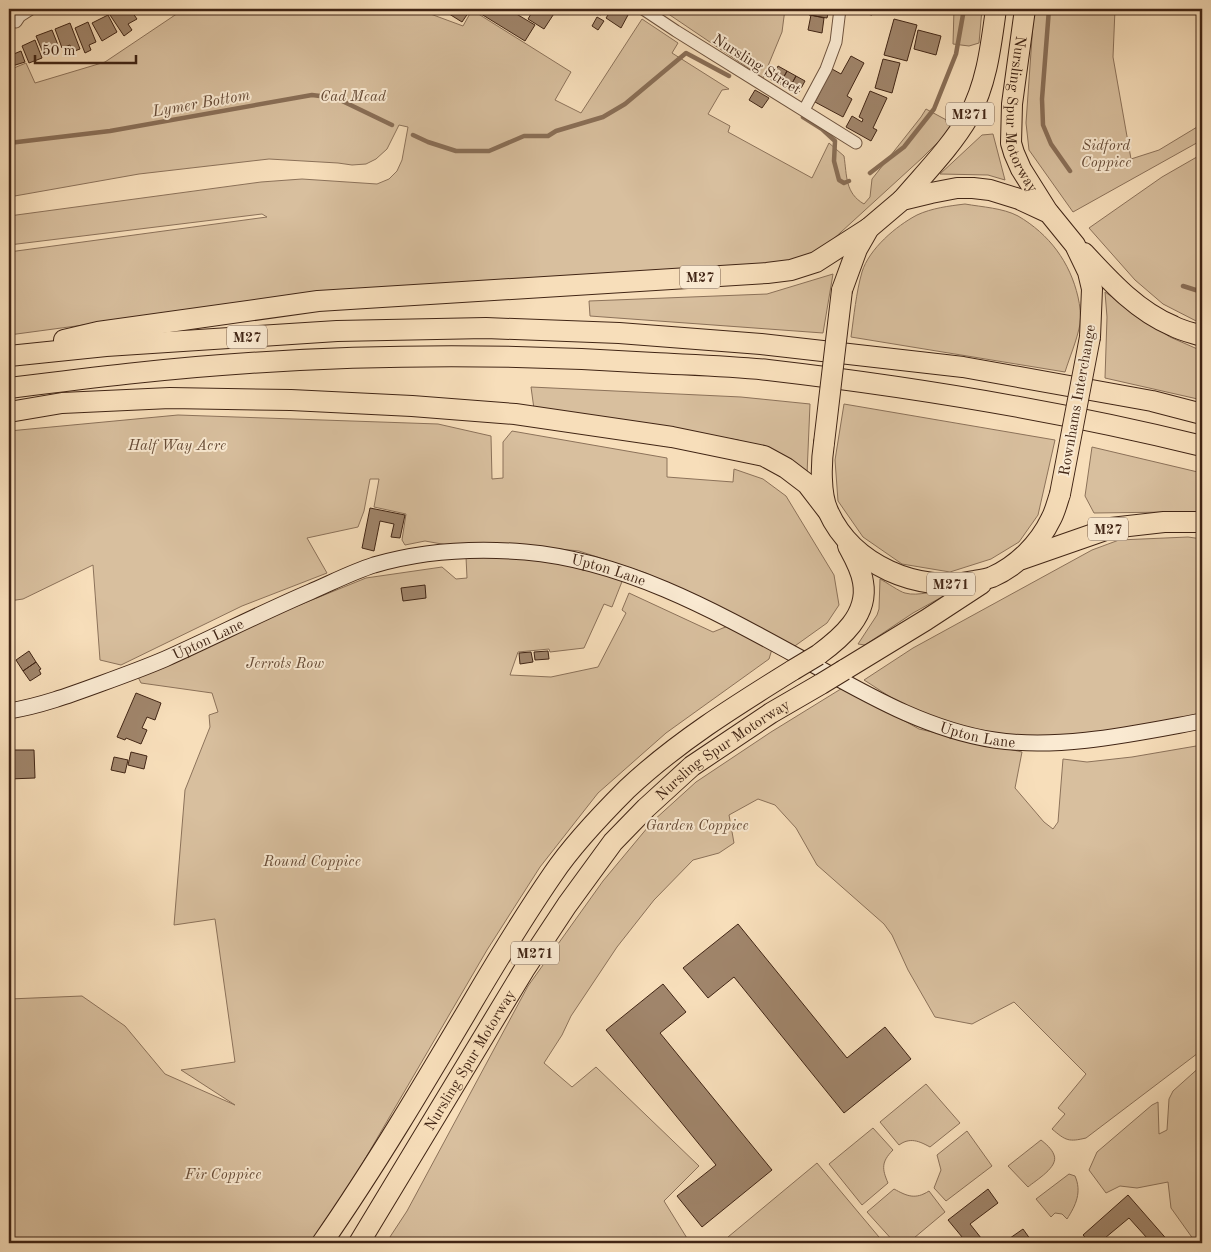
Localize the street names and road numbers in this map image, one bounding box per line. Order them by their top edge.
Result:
street label: Nursling Street [710,32,803,98]
street label: Nursling Spur Motorway [1002,35,1040,196]
road number: M271 [946,102,994,126]
road number: M27 [680,266,720,288]
street label: Rownhams Interchange [1058,323,1099,477]
road number: M27 [227,326,267,348]
road number: M27 [1088,518,1128,540]
street label: Upton Lane [570,553,647,590]
road number: M271 [927,572,975,596]
street label: Upton Lane [171,617,247,664]
street label: Nursling Spur Motorway [654,698,793,804]
street label: Upton Lane [937,721,1016,751]
road number: M271 [511,941,559,964]
street label: Nursling Spur Motorway [423,988,519,1134]

